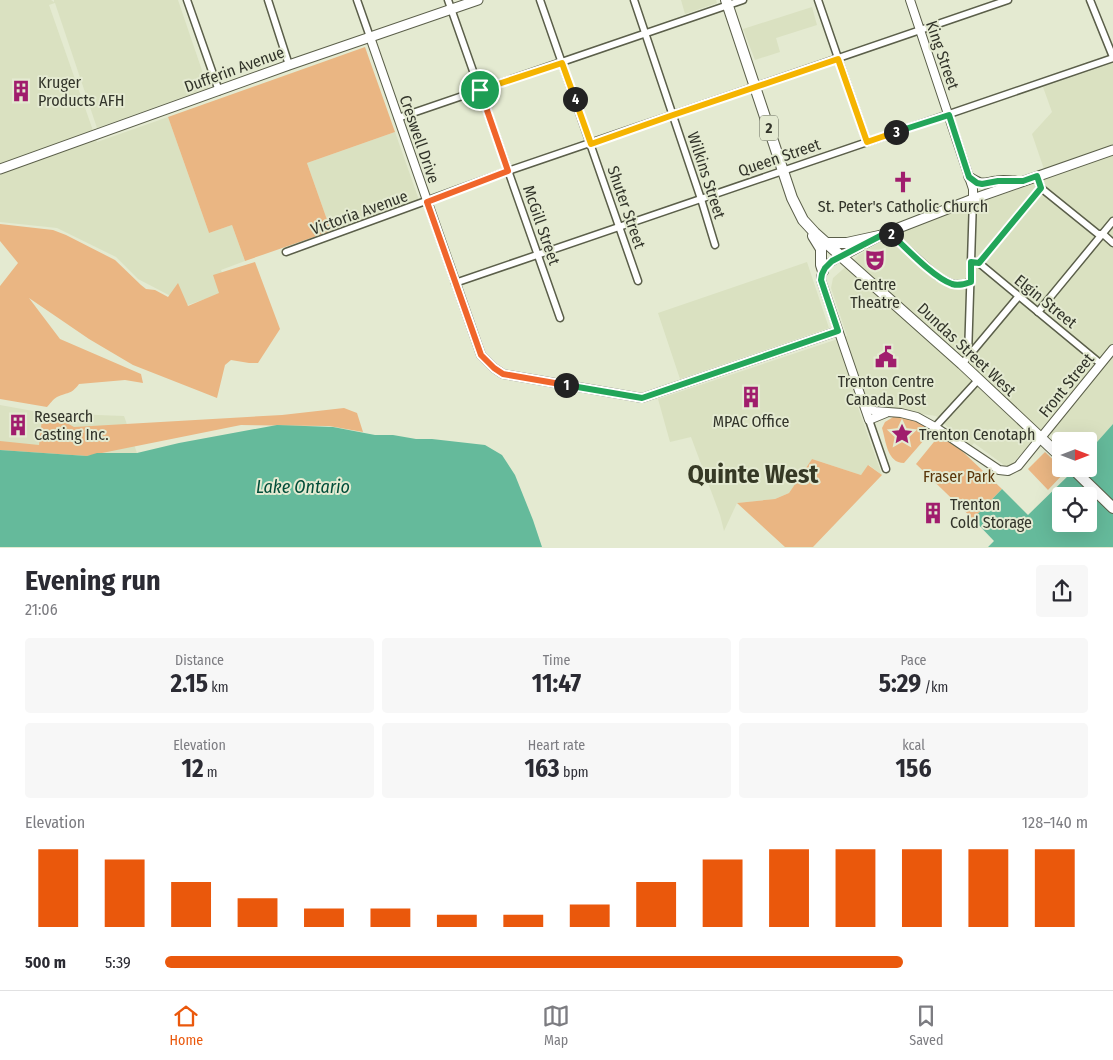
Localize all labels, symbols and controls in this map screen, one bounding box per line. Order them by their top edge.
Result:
street label: King Street [922,18,963,93]
street label: Dufferin Avenue [182,43,287,96]
pin [459,69,501,111]
place label: Kruger Products AFH [38,73,124,110]
icon: arrive [466,76,494,104]
building icon: Kruger Products AFH [8,78,34,104]
pin: 4 [562,86,588,112]
text: 4 [572,91,579,108]
street label: Creswell Drive [396,93,444,186]
road number: 2 [760,116,778,140]
pin: 3 [884,120,908,144]
text: 3 [893,124,900,141]
street label: Wilkins Street [684,129,730,222]
street label: Queen Street [736,134,824,180]
street label: Shuter Street [603,163,650,252]
church icon: St. Peter's Catholic Church [890,169,916,195]
street label: McGill Street [519,183,564,268]
street label: Victoria Avenue [308,186,410,239]
place label: St. Peter's Catholic Church [818,197,988,216]
pin: 2 [878,222,904,246]
text: 2 [888,226,895,243]
theatre icon: Centre Theatre [862,247,888,273]
street label: Elgin Street [1011,270,1081,333]
place label: Centre Theatre [850,275,900,312]
street label: Dundas Street West [913,299,1020,400]
public building icon: Trenton Centre Canada Post [873,344,899,370]
street label: Front Street [1035,349,1098,421]
pin: 1 [554,372,578,398]
place label: Trenton Centre Canada Post [838,372,934,409]
text: 1 [564,377,569,394]
building icon: MPAC Office [738,384,764,410]
place label: Research Casting Inc. [34,407,109,444]
building icon: Research Casting Inc. [5,412,31,438]
place label: MPAC Office [713,412,789,431]
place icon: Trenton Cenotaph [889,421,915,447]
place label: Trenton Cenotaph [919,425,1035,444]
north arrow [1052,432,1098,478]
map controls [1052,432,1097,532]
district label: Quinte West [687,459,819,490]
park label: Fraser Park [923,467,995,486]
water label: Lake Ontario [256,476,350,498]
button: locate [1052,487,1097,532]
place label: Trenton Cold Storage [950,495,1032,532]
building icon: Trenton Cold Storage [920,500,946,526]
text: Evening run [25,564,161,597]
button: share [1036,565,1088,617]
text: 21:06 [25,600,58,619]
text: Distance [175,652,224,669]
text: Time [543,652,570,669]
text: Pace [900,652,927,669]
text: 2.15 [170,669,208,699]
text: 11:47 [532,669,581,699]
text: 5:29 [879,669,921,699]
text: km [208,679,229,696]
text: /km [921,679,948,696]
text: Elevation [173,737,226,754]
text: Heart rate [528,737,585,754]
text: kcal [902,737,925,754]
text: 12 [181,754,204,784]
text: 163 [524,754,560,784]
text: 156 [896,754,931,784]
text: m [204,764,218,781]
text: bpm [560,764,589,781]
text: Elevation [25,813,85,832]
text: 128–140 m [1022,813,1088,832]
text: 500 m [25,953,66,972]
text: 5:39 [105,953,131,972]
tab: Home [170,1002,203,1049]
tab: Map [542,1002,570,1049]
tab: Saved [909,1002,943,1049]

